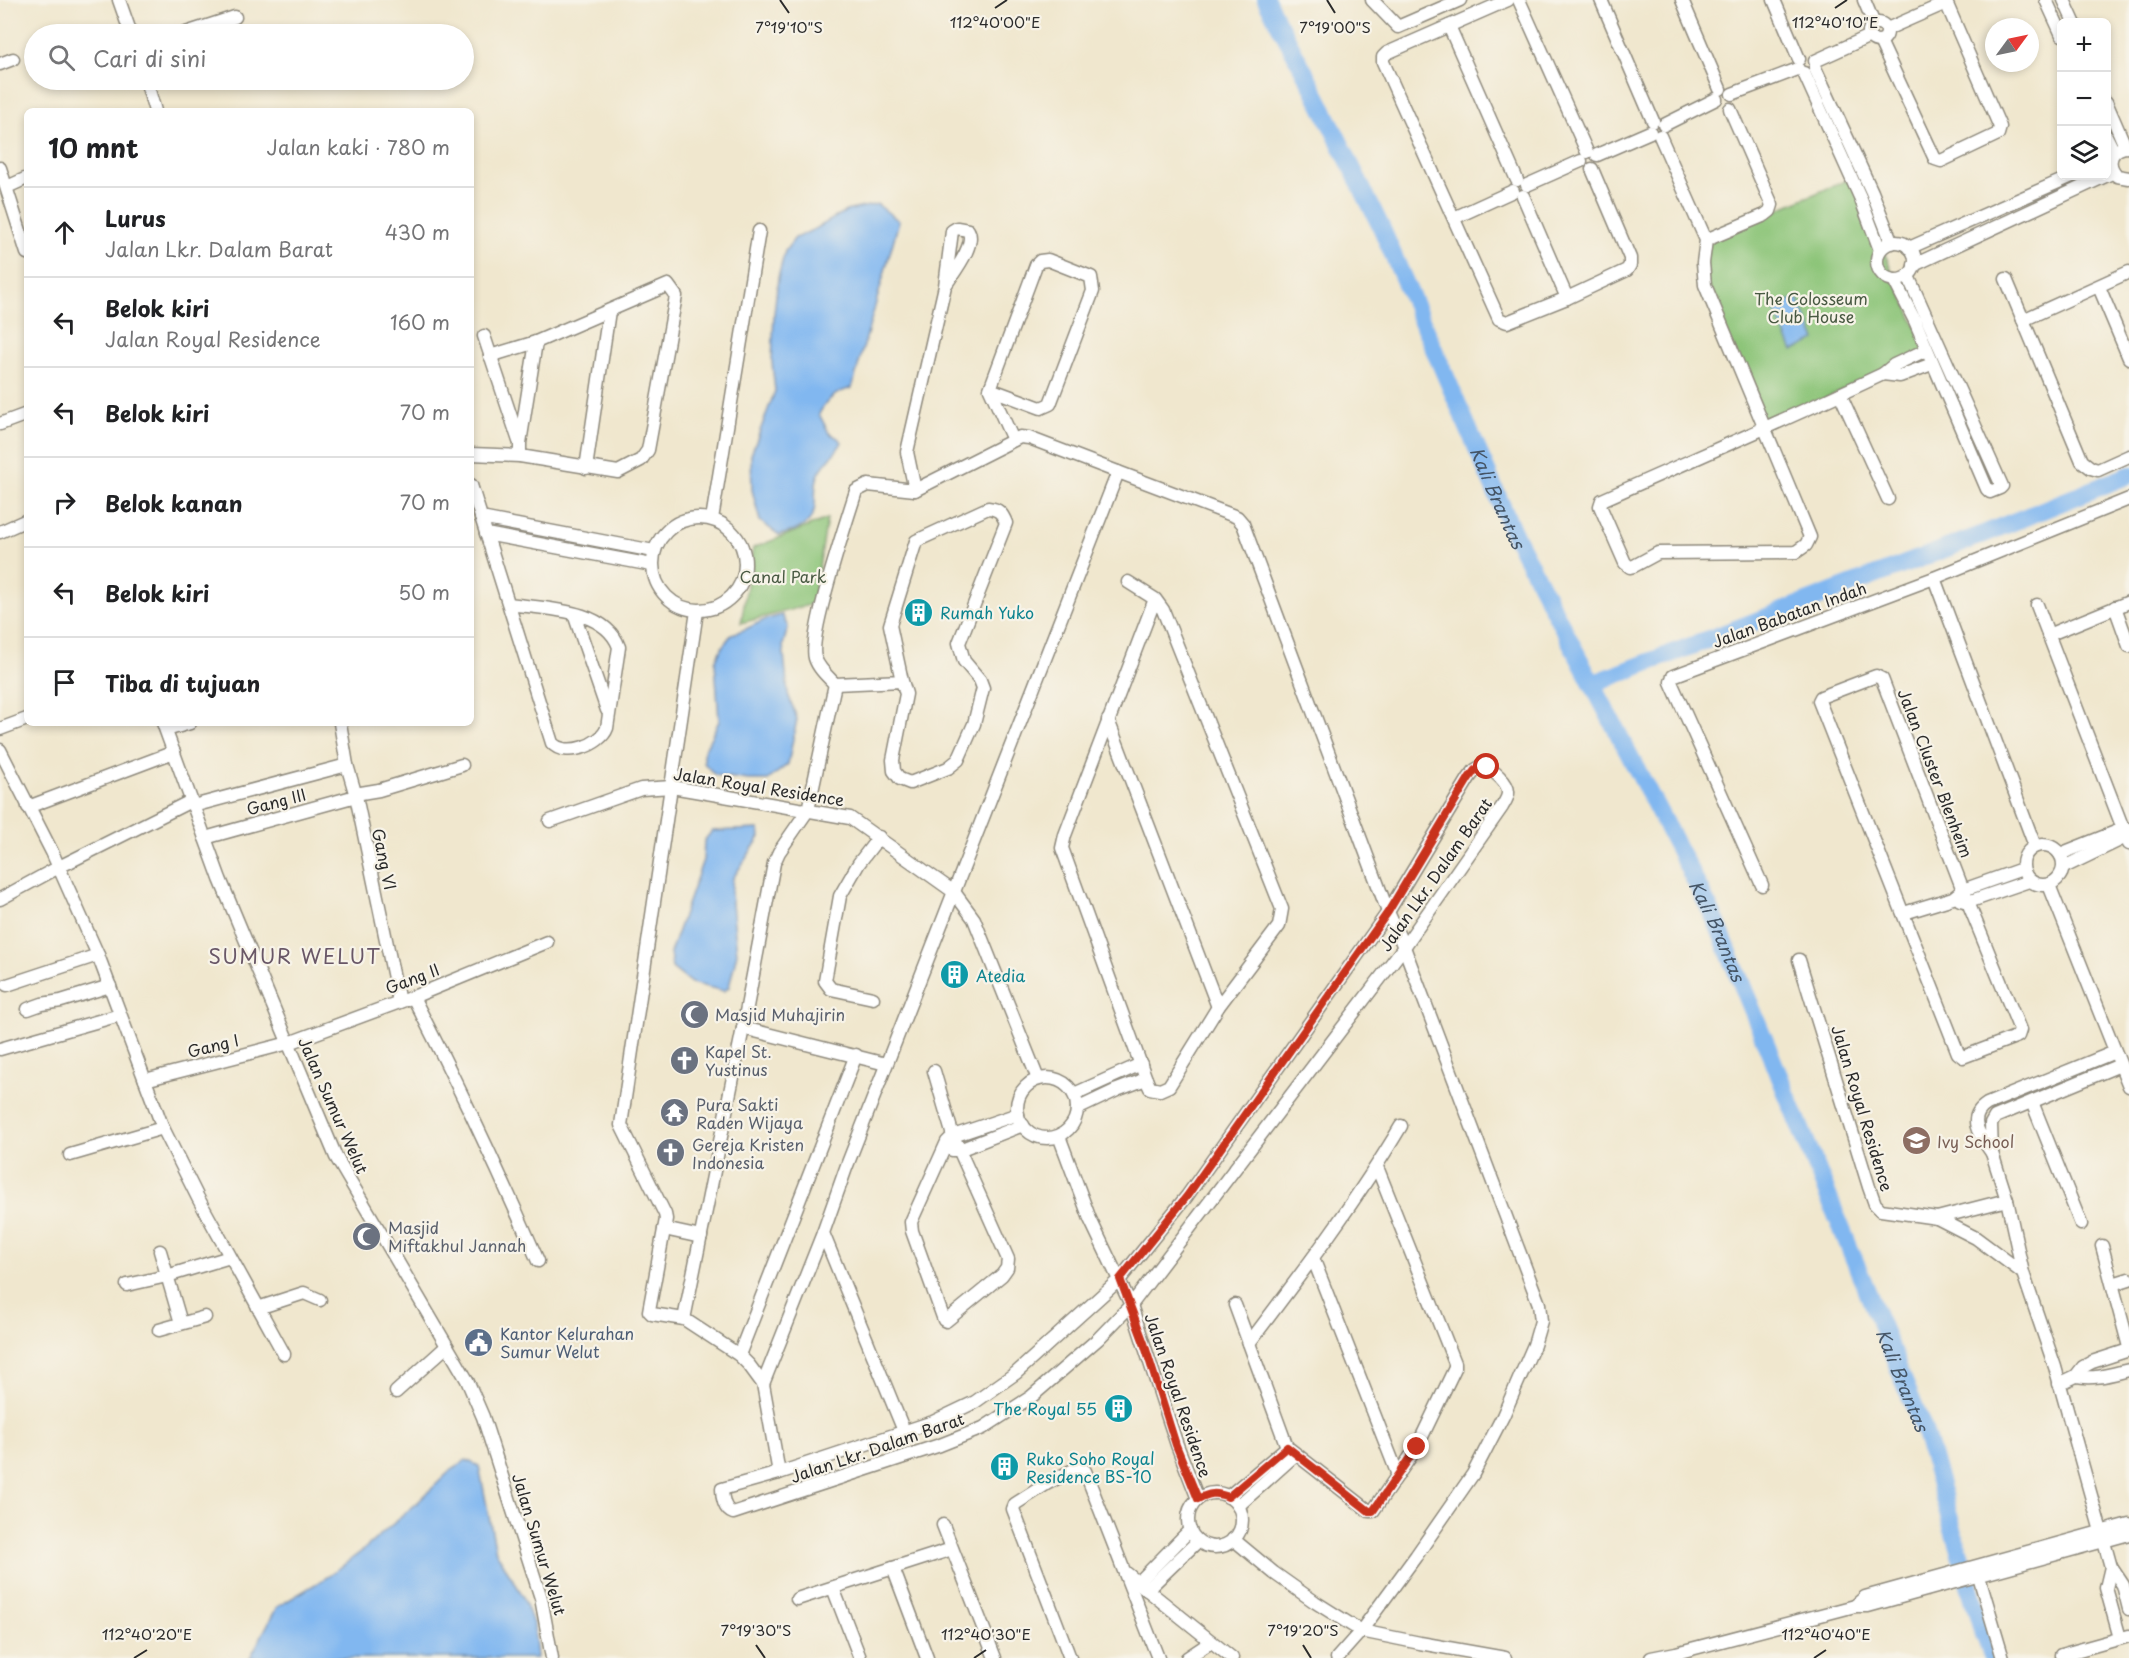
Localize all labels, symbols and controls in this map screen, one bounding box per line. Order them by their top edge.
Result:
text: 112°40'00"E [950,10,1040,33]
text: 112°40'10"E [1792,10,1878,33]
text: 7°19'10"S [755,15,823,38]
text: 7°19'00"S [1299,15,1371,38]
north arrow [1985,18,2039,72]
map controls [2057,18,2111,180]
button: + [2057,18,2111,72]
search box [24,24,474,90]
icon: search [45,41,78,74]
text: Cari di sini [93,41,206,74]
button: − [2057,72,2111,126]
button: layers [2057,126,2111,180]
text: 10 mnt [48,128,139,167]
text: Jalan kaki · 780 m [267,132,450,162]
text: Lurus [105,201,166,234]
icon: ahead [48,216,81,249]
text: 430 m [385,217,450,247]
text: Jalan Lkr. Dalam Barat [105,234,333,264]
park label: The Colosseum Club House [1754,286,1868,328]
text: Belok kiri [105,291,209,324]
icon: left [48,306,81,339]
text: 160 m [390,307,450,337]
text: Jalan Royal Residence [105,324,321,354]
icon: left [48,396,81,429]
text: Belok kiri [105,396,209,429]
text: 70 m [400,397,450,427]
water label: Kali Brantas [1464,442,1533,554]
icon: right [48,486,81,519]
text: Belok kanan [105,486,242,519]
text: 70 m [400,487,450,517]
park label: Canal Park [740,564,827,588]
street label: Jalan Babatan Indah [1709,575,1869,653]
icon: left [48,576,81,609]
text: Belok kiri [105,576,209,609]
text: 50 m [398,577,450,607]
building icon: Rumah Yuko [903,596,935,628]
place label: Rumah Yuko [940,600,1034,624]
icon: arrive [48,666,81,699]
text: Tiba di tujuan [105,666,260,699]
street label: Jalan Cluster Blenheim [1893,685,1979,861]
route start [1473,753,1499,779]
street label: Jalan Royal Residence [672,761,846,811]
street label: Gang III [244,782,308,820]
street label: Jalan Lkr. Dalam Barat [1373,792,1497,956]
street label: Gang VI [367,826,403,892]
water label: Kali Brantas [1683,875,1753,987]
district label: SUMUR WELUT [209,941,381,971]
street label: Gang II [382,957,442,999]
building icon: Atedia [939,959,971,991]
place label: Atedia [976,963,1025,987]
mosque icon: Masjid Muhajirin [678,998,710,1030]
place label: Masjid Muhajirin [715,1002,845,1026]
street label: Jalan Royal Residence [1826,1022,1900,1194]
street label: Gang I [185,1027,241,1063]
street label: Jalan Sumur Welut [293,1033,375,1178]
place label: Kapel St. Yustinus [705,1039,772,1081]
church icon: Kapel St. Yustinus [668,1044,700,1076]
place label: Pura Sakti Raden Wijaya [696,1092,803,1134]
temple icon: Pura Sakti Raden Wijaya [659,1097,691,1129]
school or university icon: Ivy School [1900,1125,1932,1157]
place label: Ivy School [1937,1129,2014,1153]
place label: Gereja Kristen Indonesia [692,1132,804,1174]
church icon: Gereja Kristen Indonesia [655,1137,687,1169]
place label: Masjid Miftakhul Jannah [388,1215,526,1257]
mosque icon: Masjid Miftakhul Jannah [351,1220,383,1252]
street label: Jalan Royal Residence [1140,1310,1219,1481]
place label: Kantor Kelurahan Sumur Welut [500,1321,634,1363]
water label: Kali Brantas [1870,1324,1937,1437]
public building icon: Kantor Kelurahan Sumur Welut [463,1326,495,1358]
building icon: The Royal 55 [1102,1392,1134,1424]
place label: The Royal 55 [993,1396,1097,1420]
street label: Jalan Lkr. Dalam Barat [787,1406,968,1488]
route end [1403,1433,1429,1459]
place label: Ruko Soho Royal Residence BS-10 [1026,1446,1155,1488]
building icon: Ruko Soho Royal Residence BS-10 [989,1451,1021,1483]
street label: Jalan Sumur Welut [507,1470,573,1618]
text: 7°19'30"S [721,1618,791,1641]
text: 7°19'20"S [1267,1618,1339,1641]
text: 112°40'20"E [102,1622,192,1645]
text: 112°40'30"E [941,1622,1031,1645]
text: 112°40'40"E [1781,1622,1871,1645]

